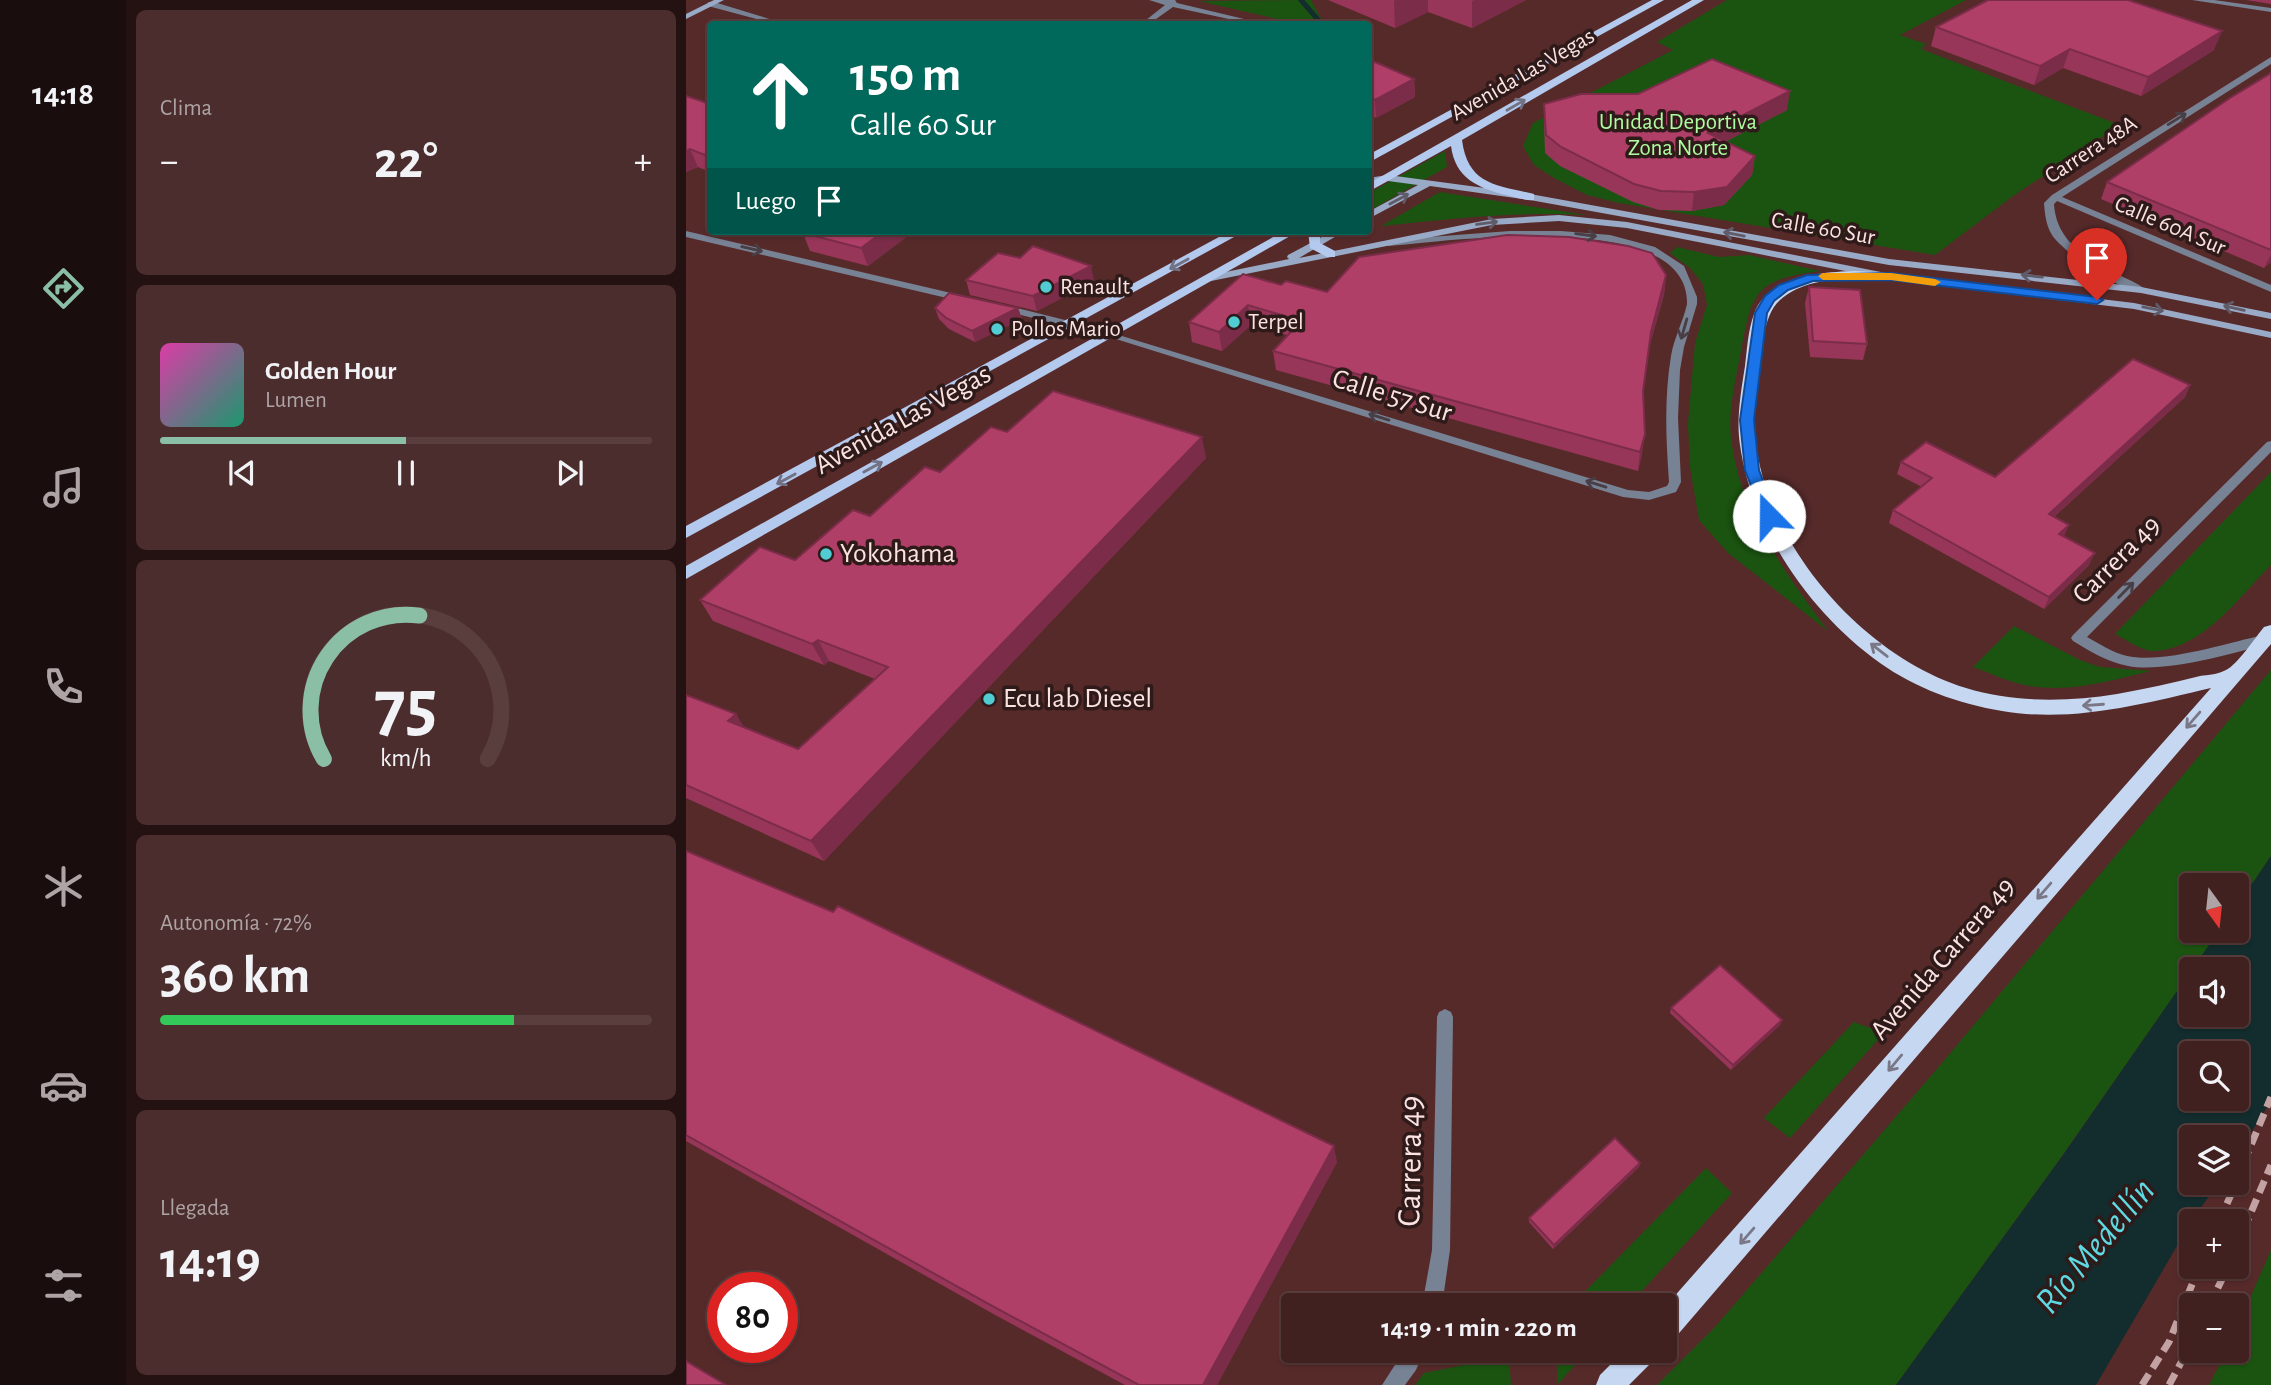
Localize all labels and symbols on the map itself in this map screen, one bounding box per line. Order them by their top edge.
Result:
street label: Avenida Las Vegas [1447,25,1599,125]
one-way arrow [1505,98,1525,112]
park label: Unidad Deportiva Zona Norte [1599,111,1757,160]
street label: Carrera 48A [2041,112,2141,188]
one-way arrow [2167,112,2187,126]
one-way arrow [1388,192,1408,206]
street label: Calle 60A Sur [2111,192,2229,260]
street label: Calle 60 Sur [1769,209,1877,250]
one-way arrow [1475,216,1498,229]
one-way arrow [1724,227,1746,240]
pin [2067,228,2127,300]
one-way arrow [1575,229,1597,242]
one-way arrow [741,243,763,256]
one-way arrow [1169,258,1190,271]
one-way arrow [2021,270,2044,283]
place label: Renault [1060,276,1130,299]
marker: Renault [1038,279,1054,295]
one-way arrow [2223,300,2246,314]
one-way arrow [2141,303,2164,316]
place label: Terpel [1248,311,1304,334]
marker: Terpel [1226,314,1242,330]
place label: Pollos Mario [1011,318,1121,341]
one-way arrow [1676,318,1689,340]
marker: Pollos Mario [989,321,1005,337]
street label: Avenida Las Vegas [810,360,996,480]
street label: Calle 57 Sur [1329,365,1455,427]
one-way arrow [1368,410,1390,423]
one-way arrow [863,460,883,474]
one-way arrow [776,473,797,486]
one-way arrow [1586,477,1608,490]
position arrow [1732,479,1806,553]
street label: Carrera 49 [2068,511,2166,609]
place label: Yokohama [840,540,955,568]
marker: Yokohama [818,546,834,562]
one-way arrow [2118,582,2135,599]
one-way arrow [1870,642,1888,657]
place label: Ecu lab Diesel [1003,685,1152,713]
marker: Ecu lab Diesel [981,691,997,707]
one-way arrow [2082,699,2105,712]
one-way arrow [2185,711,2201,729]
street label: Avenida Carrera 49 [1865,873,2021,1045]
north arrow [2179,873,2249,943]
one-way arrow [2036,882,2052,900]
one-way arrow [1887,1054,1903,1072]
street label: Carrera 49 [1393,1095,1429,1227]
water label: Río Medellín [2028,1172,2162,1320]
one-way arrow [1739,1227,1755,1245]
speed limit sign: 80 [707,1272,798,1363]

